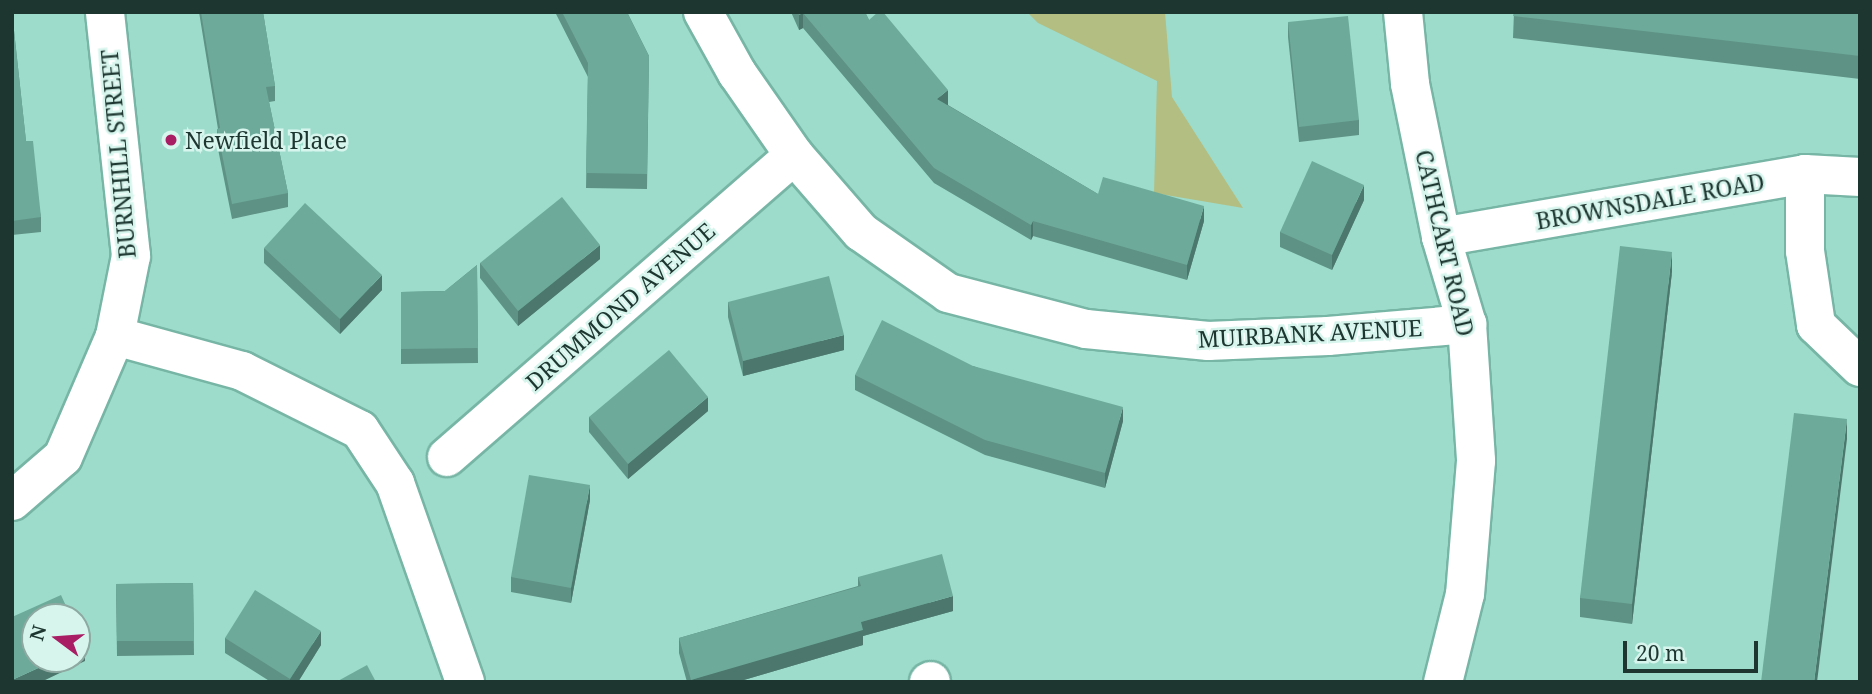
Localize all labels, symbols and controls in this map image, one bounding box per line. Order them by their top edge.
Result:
street label: BURNHILL STREET [95,48,141,260]
place label: Newfield Place [185,126,347,154]
marker: Newfield Place [163,132,179,148]
street label: CATHCART ROAD [1410,147,1480,339]
street label: BROWNSDALE ROAD [1534,167,1766,235]
street label: DRUMMOND AVENUE [520,216,720,396]
street label: MUIRBANK AVENUE [1197,313,1423,353]
north arrow [21,603,91,673]
text: N [23,622,52,644]
scale bar [1627,628,1762,672]
text: 20 m [1636,639,1685,667]

